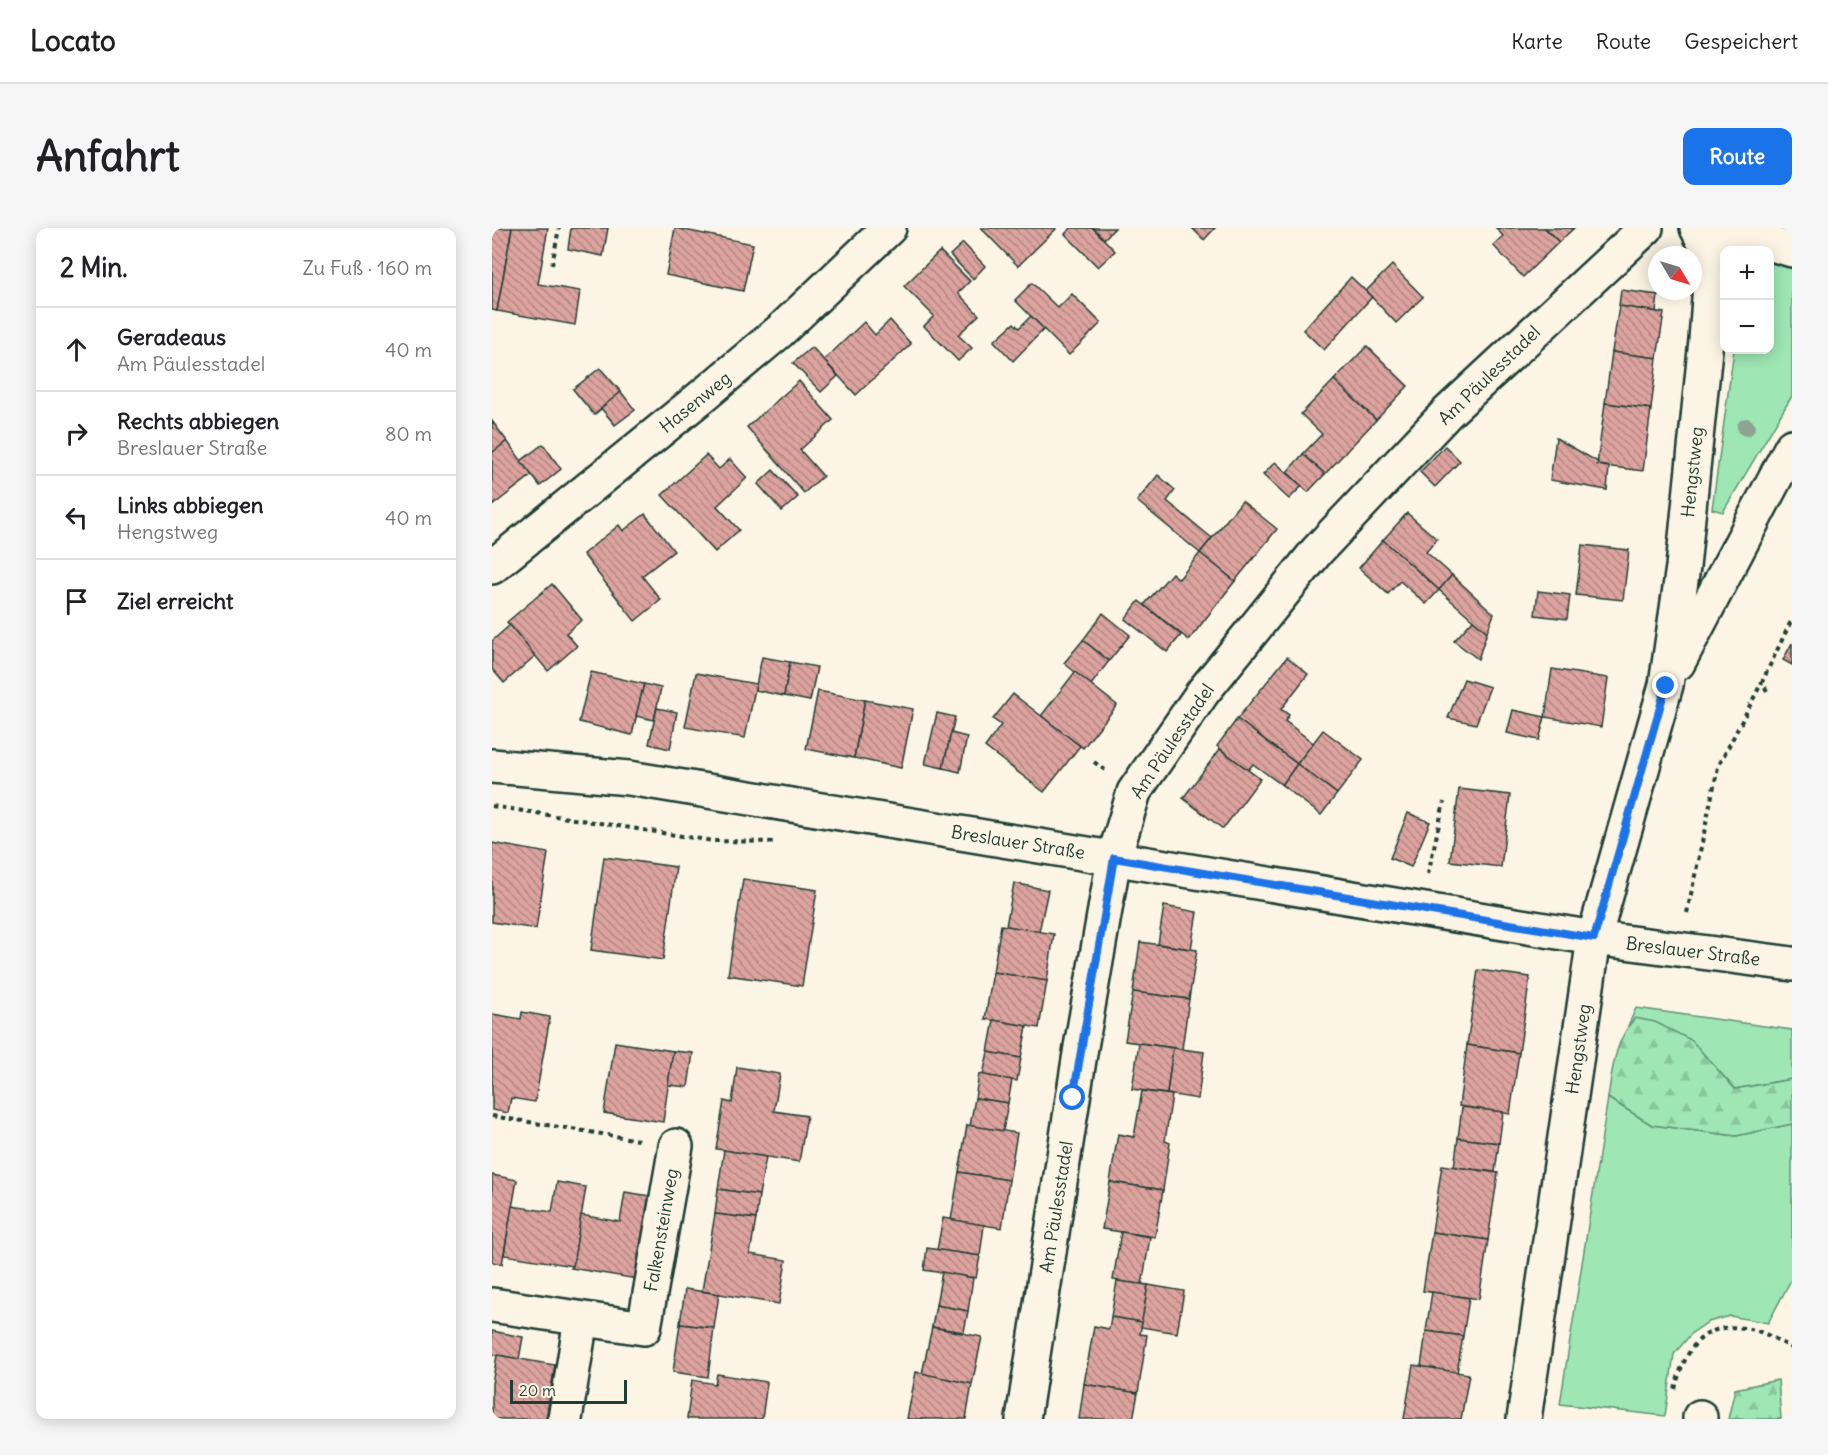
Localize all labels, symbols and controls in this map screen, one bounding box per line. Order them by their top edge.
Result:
text: Locato [30,23,116,59]
text: Karte [1511,28,1563,55]
text: Route [1596,28,1651,55]
text: Gespeichert [1684,28,1798,55]
button: Route [1683,128,1792,185]
text: Anfahrt [36,130,180,182]
north arrow [1648,246,1702,300]
map controls [1720,246,1774,354]
button: + [1720,246,1774,300]
text: 2 Min. [60,251,128,284]
text: Zu Fuß · 160 m [303,255,432,280]
button: − [1720,300,1774,354]
street label: Am Päulesstadel [1433,320,1545,430]
text: Geradeaus [117,323,226,351]
icon: ahead [60,333,93,366]
text: 40 m [385,337,432,362]
text: Am Päulesstadel [117,351,265,376]
street label: Hasenweg [655,366,735,438]
text: Rechts abbiegen [117,407,279,435]
icon: right [60,417,93,450]
text: 80 m [385,421,432,446]
street label: Hengstweg [1676,425,1708,519]
text: Breslauer Straße [117,435,267,460]
text: Links abbiegen [117,491,264,519]
icon: left [60,501,93,534]
text: 40 m [385,505,432,530]
text: Hengstweg [117,519,218,544]
icon: arrive [60,585,93,618]
text: Ziel erreicht [117,587,234,615]
route end [1652,672,1678,698]
street label: Am Päulesstadel [1125,679,1219,803]
street label: Breslauer Straße [949,820,1087,864]
street label: Breslauer Straße [1625,931,1761,971]
street label: Hengstweg [1560,1002,1596,1096]
route start [1059,1084,1085,1110]
street label: Am Päulesstadel [1034,1139,1078,1275]
street label: Falkensteinweg [639,1167,683,1293]
scale bar [510,1377,627,1404]
text: 20 m [519,1380,556,1400]

